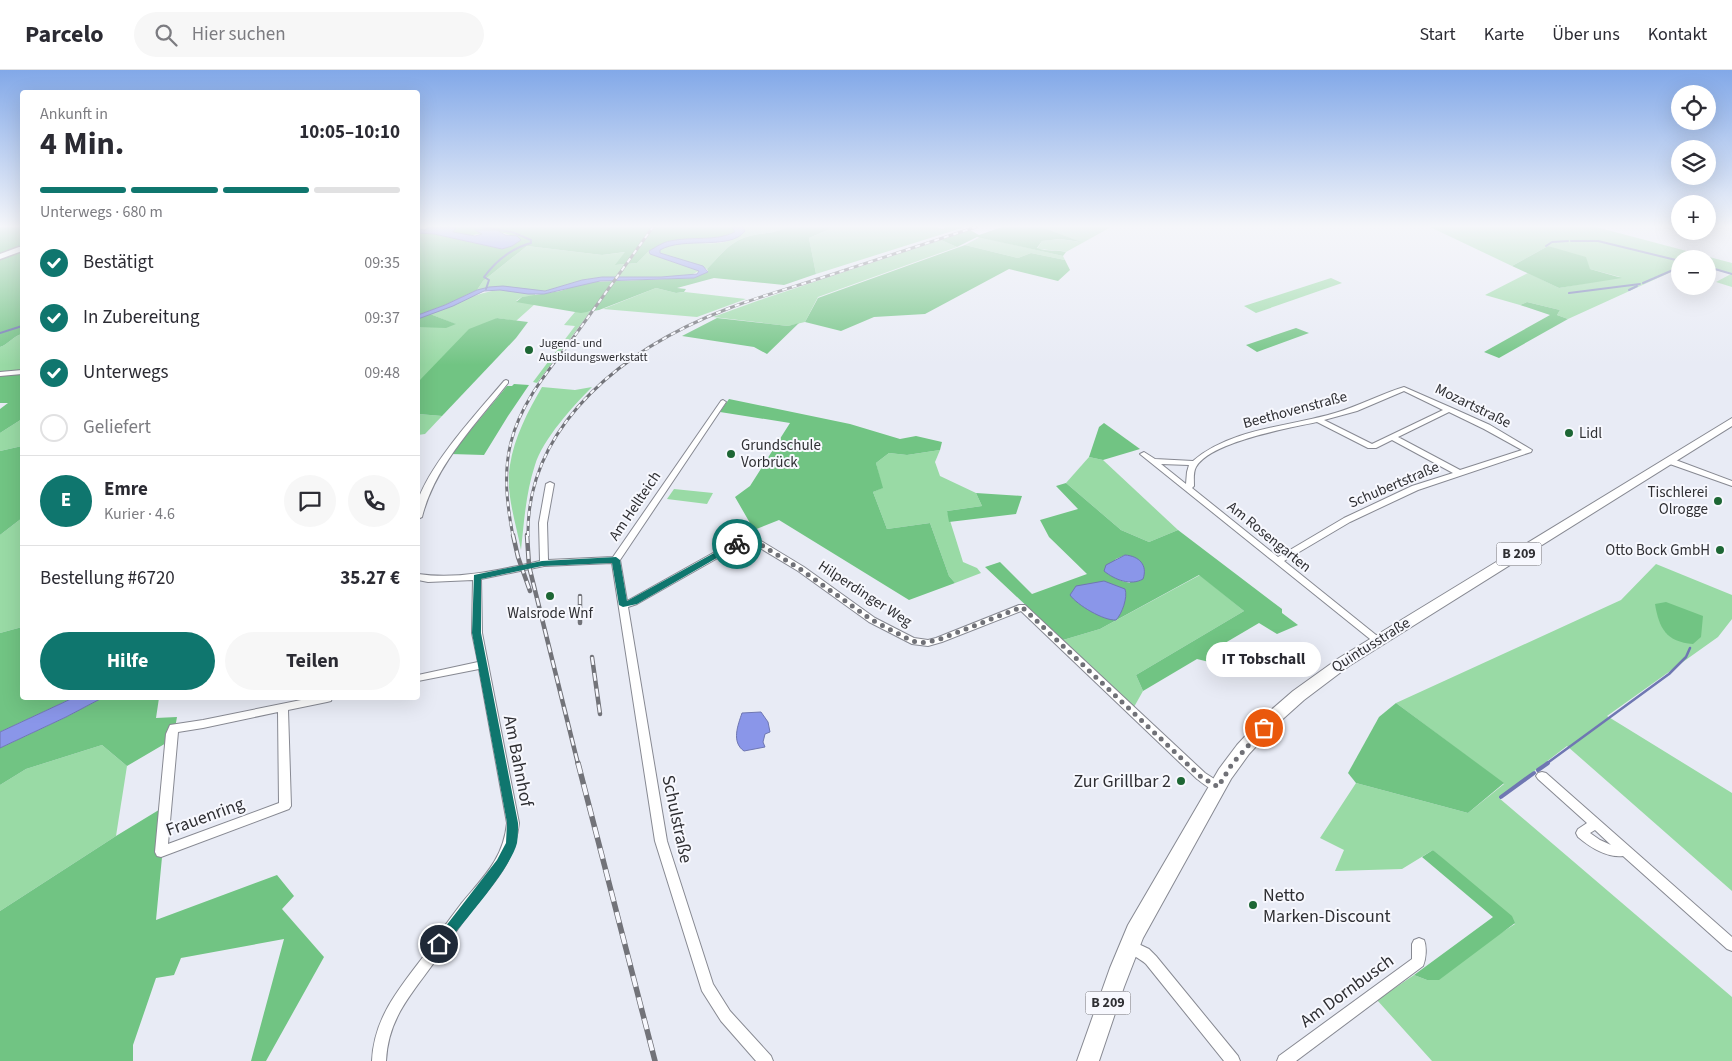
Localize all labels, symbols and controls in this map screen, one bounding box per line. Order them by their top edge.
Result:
search box [134,12,484,57]
text: Parcelo [25,17,104,52]
icon: search [152,21,180,49]
text: Hier suchen [192,21,286,48]
text: Start [1419,22,1456,47]
text: Karte [1484,22,1524,47]
text: Über uns [1552,22,1620,47]
text: Kontakt [1648,22,1707,47]
map controls [1671,85,1716,295]
button: locate [1671,85,1716,130]
text: Ankunft in [40,103,108,125]
text: 10:05–10:10 [299,119,400,146]
text: 4 Min. [40,121,124,167]
button: layers [1671,140,1716,185]
button: + [1671,195,1716,240]
text: Unterwegs · 680 m [40,201,163,223]
icon: check [40,249,68,277]
text: Bestätigt [83,249,154,276]
button: − [1671,250,1716,295]
text: 09:35 [364,252,400,274]
icon: check [40,304,68,332]
text: In Zubereitung [83,304,200,331]
text: 09:37 [364,307,400,329]
place label: Jugend- und Ausbildungswerkstatt [539,335,647,366]
marker: Jugend- und Ausbildungswerkstatt [523,344,535,356]
icon: check [40,359,68,387]
text: Unterwegs [83,359,169,386]
text: 09:48 [364,362,400,384]
street label: Mozartstraße [1431,379,1515,433]
street label: Beethovenstraße [1241,386,1349,434]
text: Geliefert [83,414,151,441]
place label: Lidl [1579,423,1602,444]
marker: Lidl [1563,427,1575,439]
place label: Grundschule Vorbrück [741,435,821,473]
marker: Grundschule Vorbrück [725,448,737,460]
street label: Schubertstraße [1345,456,1443,514]
street label: Am Hellteich [604,467,666,545]
button: chat [284,475,336,527]
button: phone [348,475,400,527]
text: Emre [104,476,148,503]
place label: Tischlerei Olrogge [1648,482,1708,520]
text: E [61,487,71,514]
marker: Tischlerei Olrogge [1712,495,1724,507]
street label: Am Rosengarten [1223,497,1315,577]
text: Kurier · 4.6 [104,503,175,525]
courier [712,519,762,569]
icon: bike [723,530,751,558]
place label: Otto Bock GmbH [1605,540,1710,561]
road number: B 209 [1496,542,1542,566]
marker: Otto Bock GmbH [1714,544,1726,556]
street label: Hilperdinger Weg [814,556,916,632]
text: Bestellung #6720 [40,565,175,592]
text: 35.27 € [340,565,400,592]
marker: Walsrode Wnf [544,590,556,602]
place label: Walsrode Wnf [507,603,593,624]
street label: Quintusstraße [1328,612,1414,678]
button: Hilfe [40,632,215,690]
button: Teilen [225,632,400,690]
callout: IT Tobschall [1206,643,1322,678]
text: IT Tobschall [1222,648,1305,670]
pin [1243,707,1285,749]
street label: Am Bahnhof [497,713,539,809]
icon: bag [1250,714,1278,742]
place label: Zur Grillbar 2 [1074,769,1171,794]
street label: Schulstraße [655,773,699,865]
marker: Zur Grillbar 2 [1175,775,1187,787]
street label: Frauenring [162,791,248,843]
place label: Netto Marken-Discount [1263,883,1391,929]
marker: Netto Marken-Discount [1247,899,1259,911]
pin [418,923,460,965]
icon: home [425,930,453,958]
street label: Am Dornbusch [1295,948,1399,1034]
road number: B 209 [1086,991,1130,1014]

